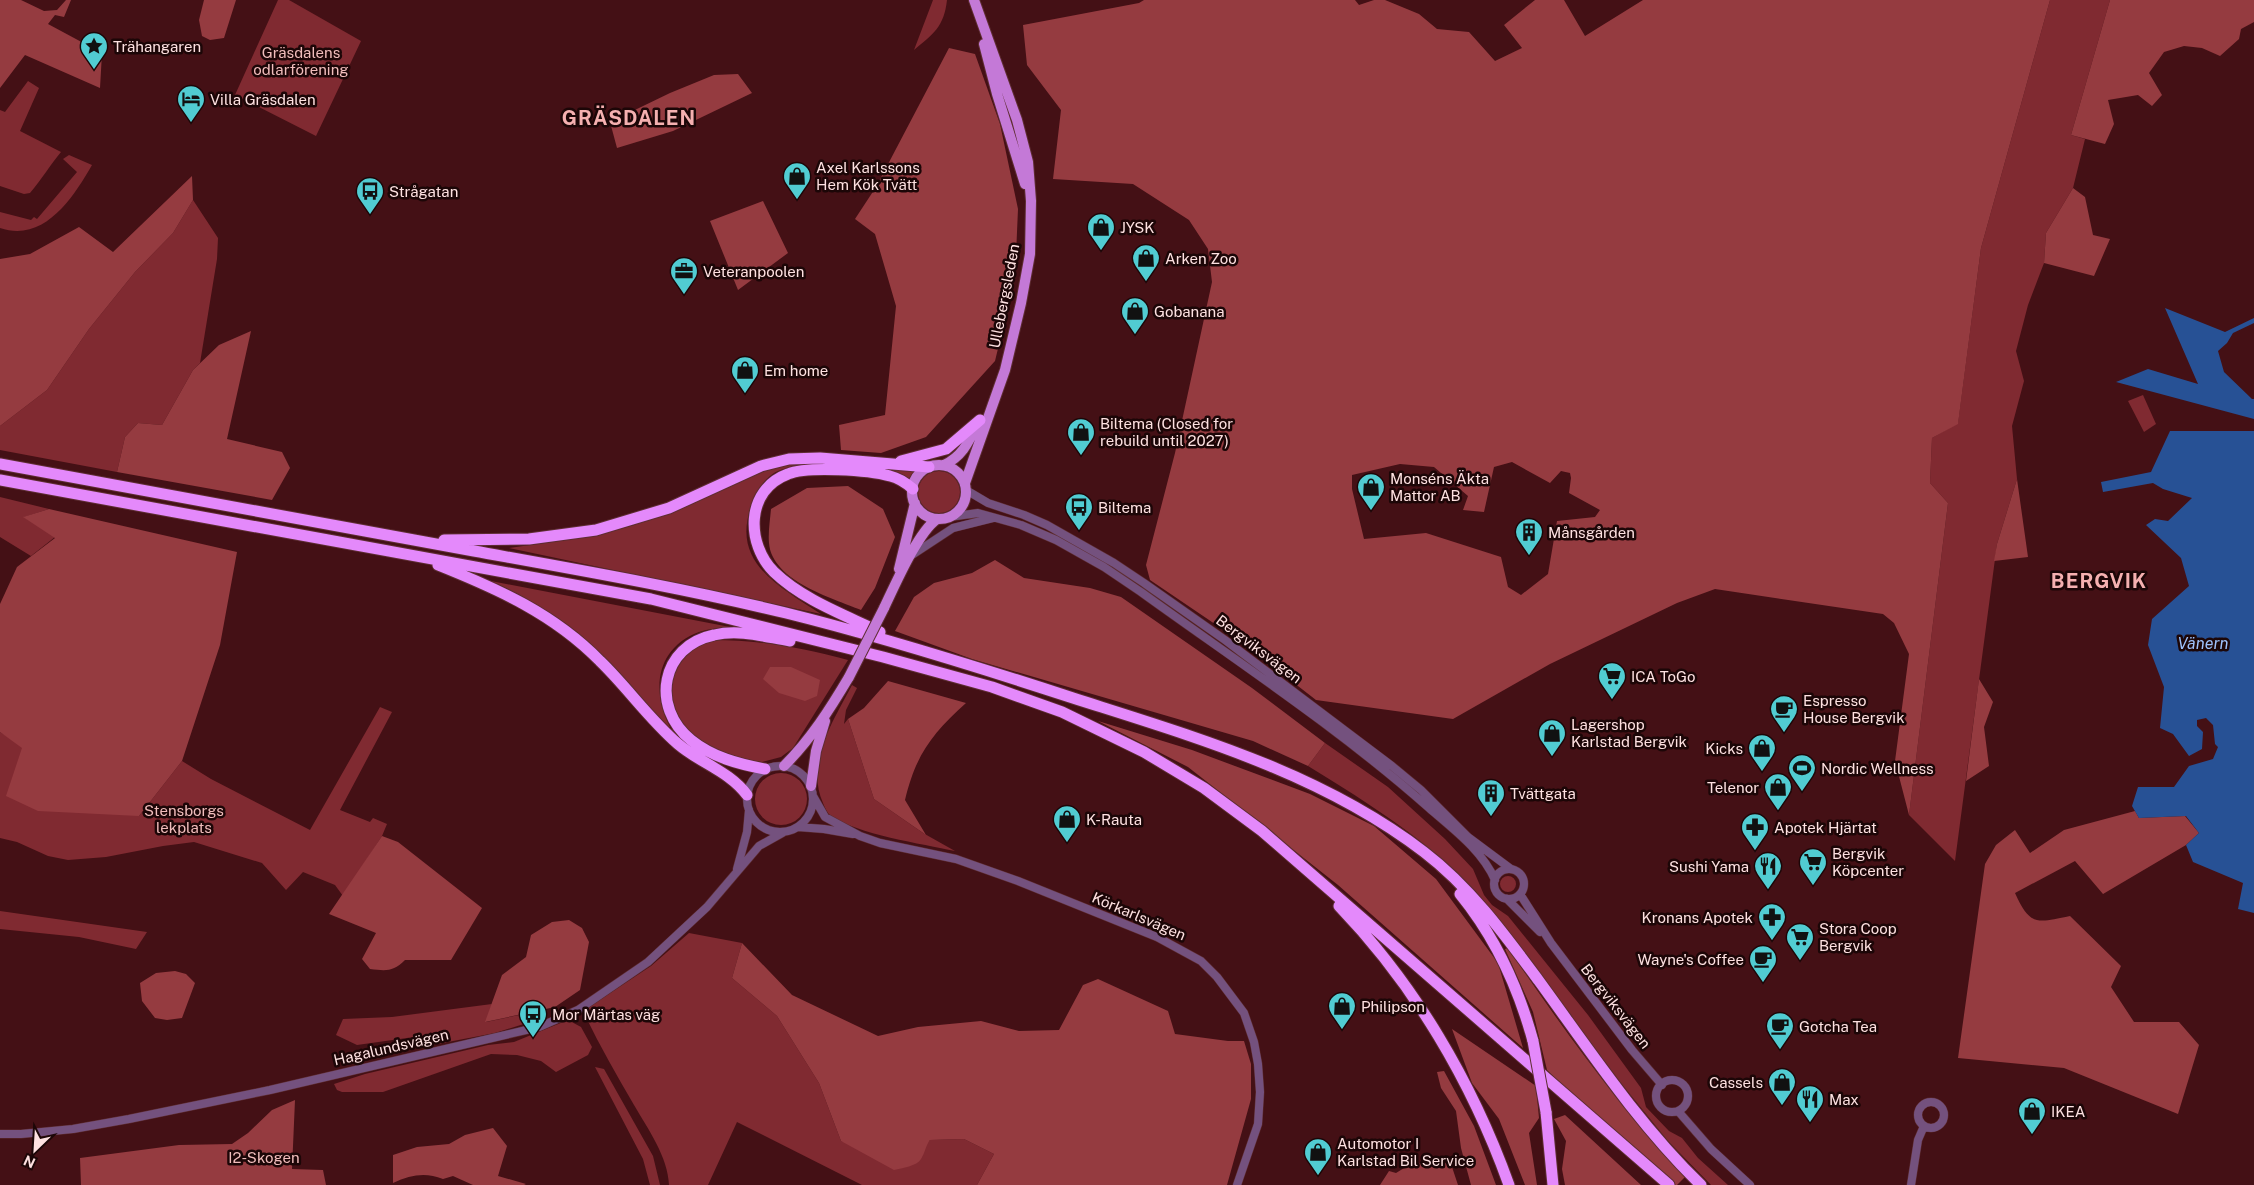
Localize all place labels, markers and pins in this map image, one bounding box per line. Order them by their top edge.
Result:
place icon: Trähangaren [79,31,109,70]
place label: Trähangaren [113,38,201,55]
hotel icon: Villa Gräsdalen [176,84,206,123]
place label: Villa Gräsdalen [210,91,316,108]
place label: Axel Karlssons Hem Kök Tvätt [816,159,920,193]
shop icon: Axel Karlssons Hem Kök Tvätt [782,161,812,200]
bus stop icon: Strågatan [355,176,385,215]
place label: Strågatan [389,183,458,200]
shop icon: JYSK [1086,212,1116,251]
place label: JYSK [1120,219,1155,236]
shop icon: Arken Zoo [1131,243,1161,282]
place label: Arken Zoo [1165,250,1237,267]
office icon: Veteranpoolen [669,256,699,295]
place label: Veteranpoolen [703,263,804,280]
shop icon: Gobanana [1120,296,1150,335]
place label: Gobanana [1154,303,1224,320]
shop icon: Em home [730,355,760,394]
place label: Em home [764,362,828,379]
place label: Biltema (Closed for rebuild until 2027) [1100,415,1233,449]
shop icon: Biltema (Closed for rebuild until 2027) [1066,417,1096,456]
place label: Monséns Äkta Mattor AB [1390,469,1489,504]
shop icon: Monséns Äkta Mattor AB [1356,472,1386,511]
bus stop icon: Biltema [1064,492,1094,531]
place label: Biltema [1098,499,1151,516]
building icon: Månsgården [1514,517,1544,556]
place label: Månsgården [1548,524,1635,541]
supermarket icon: ICA ToGo [1597,661,1627,700]
place label: ICA ToGo [1631,668,1696,685]
place label: Espresso House Bergvik [1803,692,1905,726]
cafe icon: Espresso House Bergvik [1769,694,1799,733]
place label: Lagershop Karlstad Bergvik [1571,716,1687,750]
shop icon: Lagershop Karlstad Bergvik [1537,718,1567,757]
shop icon: Kicks [1747,733,1777,772]
place label: Kicks [1705,740,1743,757]
sports icon: Nordic Wellness [1787,753,1817,792]
place label: Nordic Wellness [1821,760,1934,777]
shop icon: Telenor [1763,772,1793,811]
building icon: Tvättgata [1476,778,1506,817]
place label: Telenor [1707,779,1759,796]
place label: Tvättgata [1510,785,1576,802]
shop icon: K-Rauta [1052,804,1082,843]
place label: K-Rauta [1086,811,1142,828]
pharmacy icon: Apotek Hjärtat [1740,812,1770,851]
place label: Apotek Hjärtat [1774,819,1877,836]
place label: Bergvik Köpcenter [1832,845,1904,879]
supermarket icon: Bergvik Köpcenter [1798,847,1828,886]
restaurant icon: Sushi Yama [1753,851,1783,890]
place label: Sushi Yama [1669,858,1749,875]
pharmacy icon: Kronans Apotek [1757,902,1787,941]
place label: Kronans Apotek [1642,909,1753,926]
place label: Stora Coop Bergvik [1819,920,1897,954]
supermarket icon: Stora Coop Bergvik [1785,922,1815,961]
cafe icon: Wayne's Coffee [1748,944,1778,983]
place label: Wayne's Coffee [1637,951,1744,968]
shop icon: Philipson [1327,991,1357,1030]
place label: Philipson [1361,998,1425,1015]
bus stop icon: Mor Märtas väg [518,999,548,1038]
place label: Mor Märtas väg [552,1006,660,1023]
cafe icon: Gotcha Tea [1765,1011,1795,1050]
place label: Gotcha Tea [1799,1018,1877,1035]
shop icon: Cassels [1767,1067,1797,1106]
place label: Cassels [1709,1074,1763,1091]
restaurant icon: Max [1795,1084,1825,1123]
place label: Max [1829,1091,1859,1108]
shop icon: IKEA [2017,1096,2047,1135]
place label: IKEA [2051,1103,2086,1120]
place label: Automotor I Karlstad Bil Service [1337,1135,1474,1169]
shop icon: Automotor I Karlstad Bil Service [1303,1137,1333,1176]

